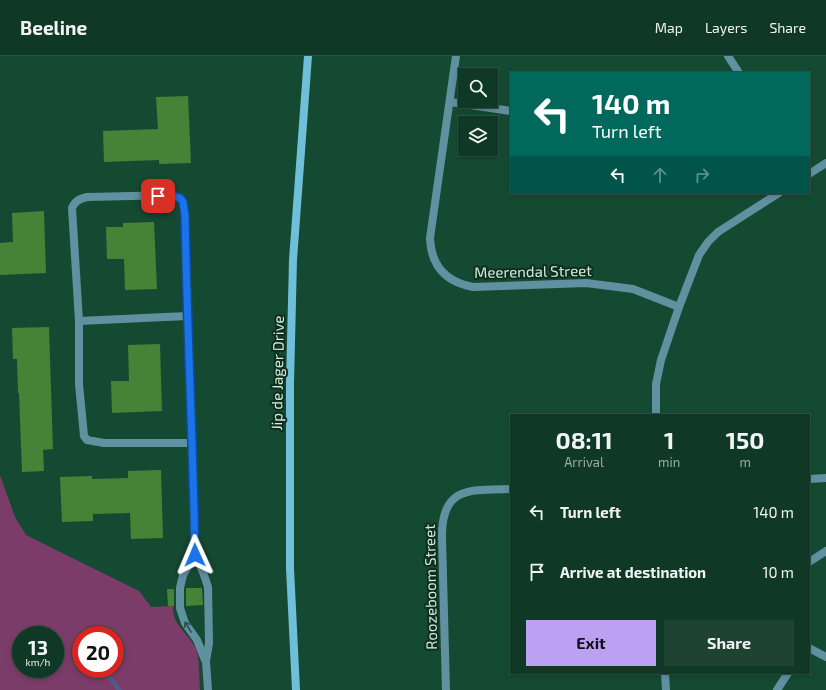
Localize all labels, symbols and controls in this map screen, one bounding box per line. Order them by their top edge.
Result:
text: Beeline [20,16,87,39]
text: Map [655,19,683,36]
text: Layers [705,19,747,36]
text: Share [769,19,806,36]
map controls [458,68,498,156]
button: search [458,68,498,108]
text: 140 m [592,86,670,120]
icon: left [526,88,578,140]
button: layers [458,116,498,156]
text: Turn left [592,120,662,142]
icon: left [607,164,629,186]
icon: ahead [649,164,671,186]
icon: right [691,164,713,186]
pin [141,179,175,213]
icon: arrive [147,185,169,207]
street label: Meerendal Street [474,261,592,281]
street label: Jip de Jager Drive [267,315,287,431]
text: 08:11 [556,425,613,454]
text: 1 [664,425,674,454]
text: 150 [726,425,764,454]
text: Arrival [564,454,604,470]
text: min [658,454,680,470]
text: m [739,454,751,470]
icon: left [526,501,548,523]
text: Turn left [560,503,621,521]
text: 140 m [753,503,794,521]
street label: Roozeboom Street [420,524,440,650]
position arrow [174,534,216,576]
icon: arrive [526,561,548,583]
text: Arrive at destination [560,563,706,581]
text: 10 m [762,563,794,581]
button: Exit [526,620,656,666]
button: Share [664,620,794,666]
one-way arrow [183,621,191,633]
speed limit sign: 20 [72,626,124,678]
text: 13 [28,635,48,659]
text: km/h [26,656,50,668]

